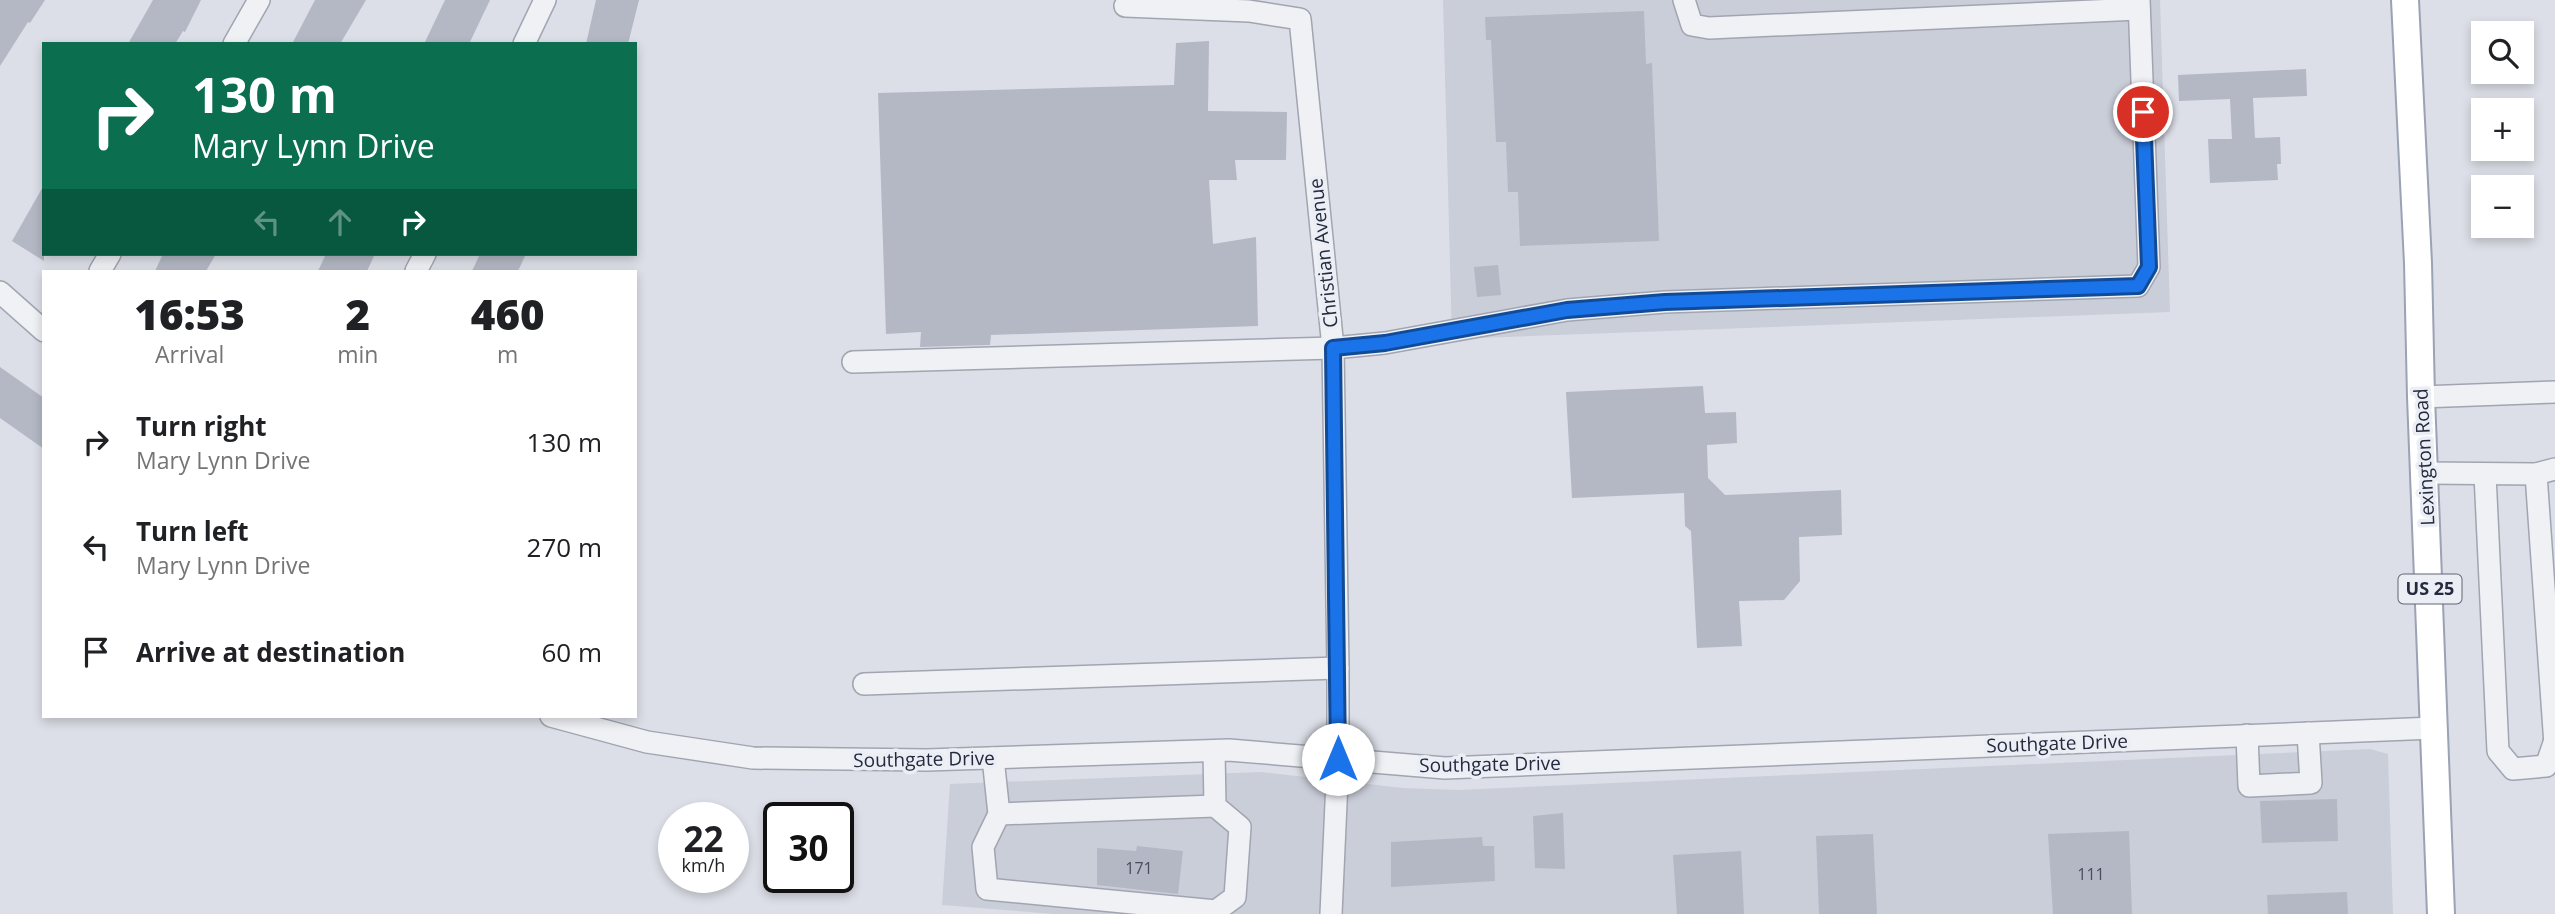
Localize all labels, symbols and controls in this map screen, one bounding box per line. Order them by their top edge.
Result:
map controls [2471,21,2534,238]
button: search [2471,21,2534,84]
text: 130 m [192,61,337,127]
icon: right [77,70,168,161]
pin [2113,82,2173,142]
icon: arrive [2124,93,2162,131]
button: + [2471,98,2534,161]
text: Mary Lynn Drive [192,124,435,167]
button: − [2471,175,2534,238]
street label: Christian Avenue [1302,177,1344,329]
icon: left [248,203,286,241]
icon: ahead [321,203,359,241]
icon: right [394,203,432,241]
text: 16:53 [134,285,245,342]
text: 2 [346,285,370,342]
text: 460 [471,285,545,342]
text: Arrival [155,338,224,370]
text: min [337,338,378,370]
text: m [497,338,518,370]
street label: Lexington Road [2407,388,2441,526]
text: Turn right [136,408,267,444]
icon: right [77,423,115,461]
text: 130 m [527,424,602,460]
text: Mary Lynn Drive [136,444,310,476]
text: Turn left [136,513,248,549]
icon: left [77,528,115,566]
text: 270 m [527,529,602,565]
text: Mary Lynn Drive [136,549,310,581]
road number: US 25 [2398,574,2462,604]
icon: arrive [77,633,115,671]
text: Arrive at destination [136,634,405,670]
text: 60 m [541,634,602,670]
position arrow [1301,722,1375,796]
street label: Southgate Drive [1986,728,2128,758]
street label: Southgate Drive [853,745,995,773]
street label: Southgate Drive [1419,750,1561,778]
speed limit sign: 30 [763,802,854,893]
text: 22 [683,815,724,862]
text: km/h [682,853,725,877]
house number: 171 [1125,857,1153,879]
house number: 111 [2077,863,2105,885]

